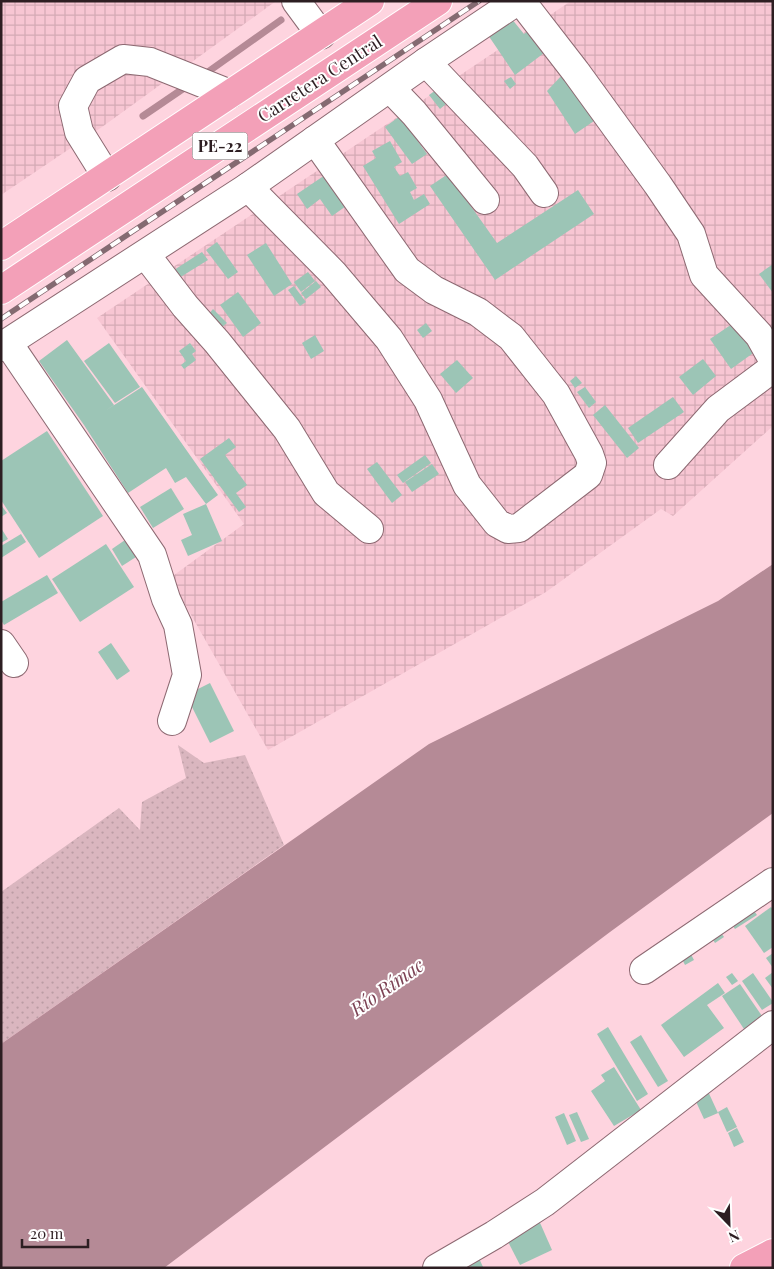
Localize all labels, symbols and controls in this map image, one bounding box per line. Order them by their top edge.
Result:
street label: Carretera Central [253,29,386,127]
road number: PE-22 [192,132,248,160]
water label: Río Rímac [344,951,429,1022]
north arrow [704,1199,754,1249]
scale bar [22,1216,89,1248]
text: 20 m [30,1223,64,1243]
text: N [726,1226,743,1247]

